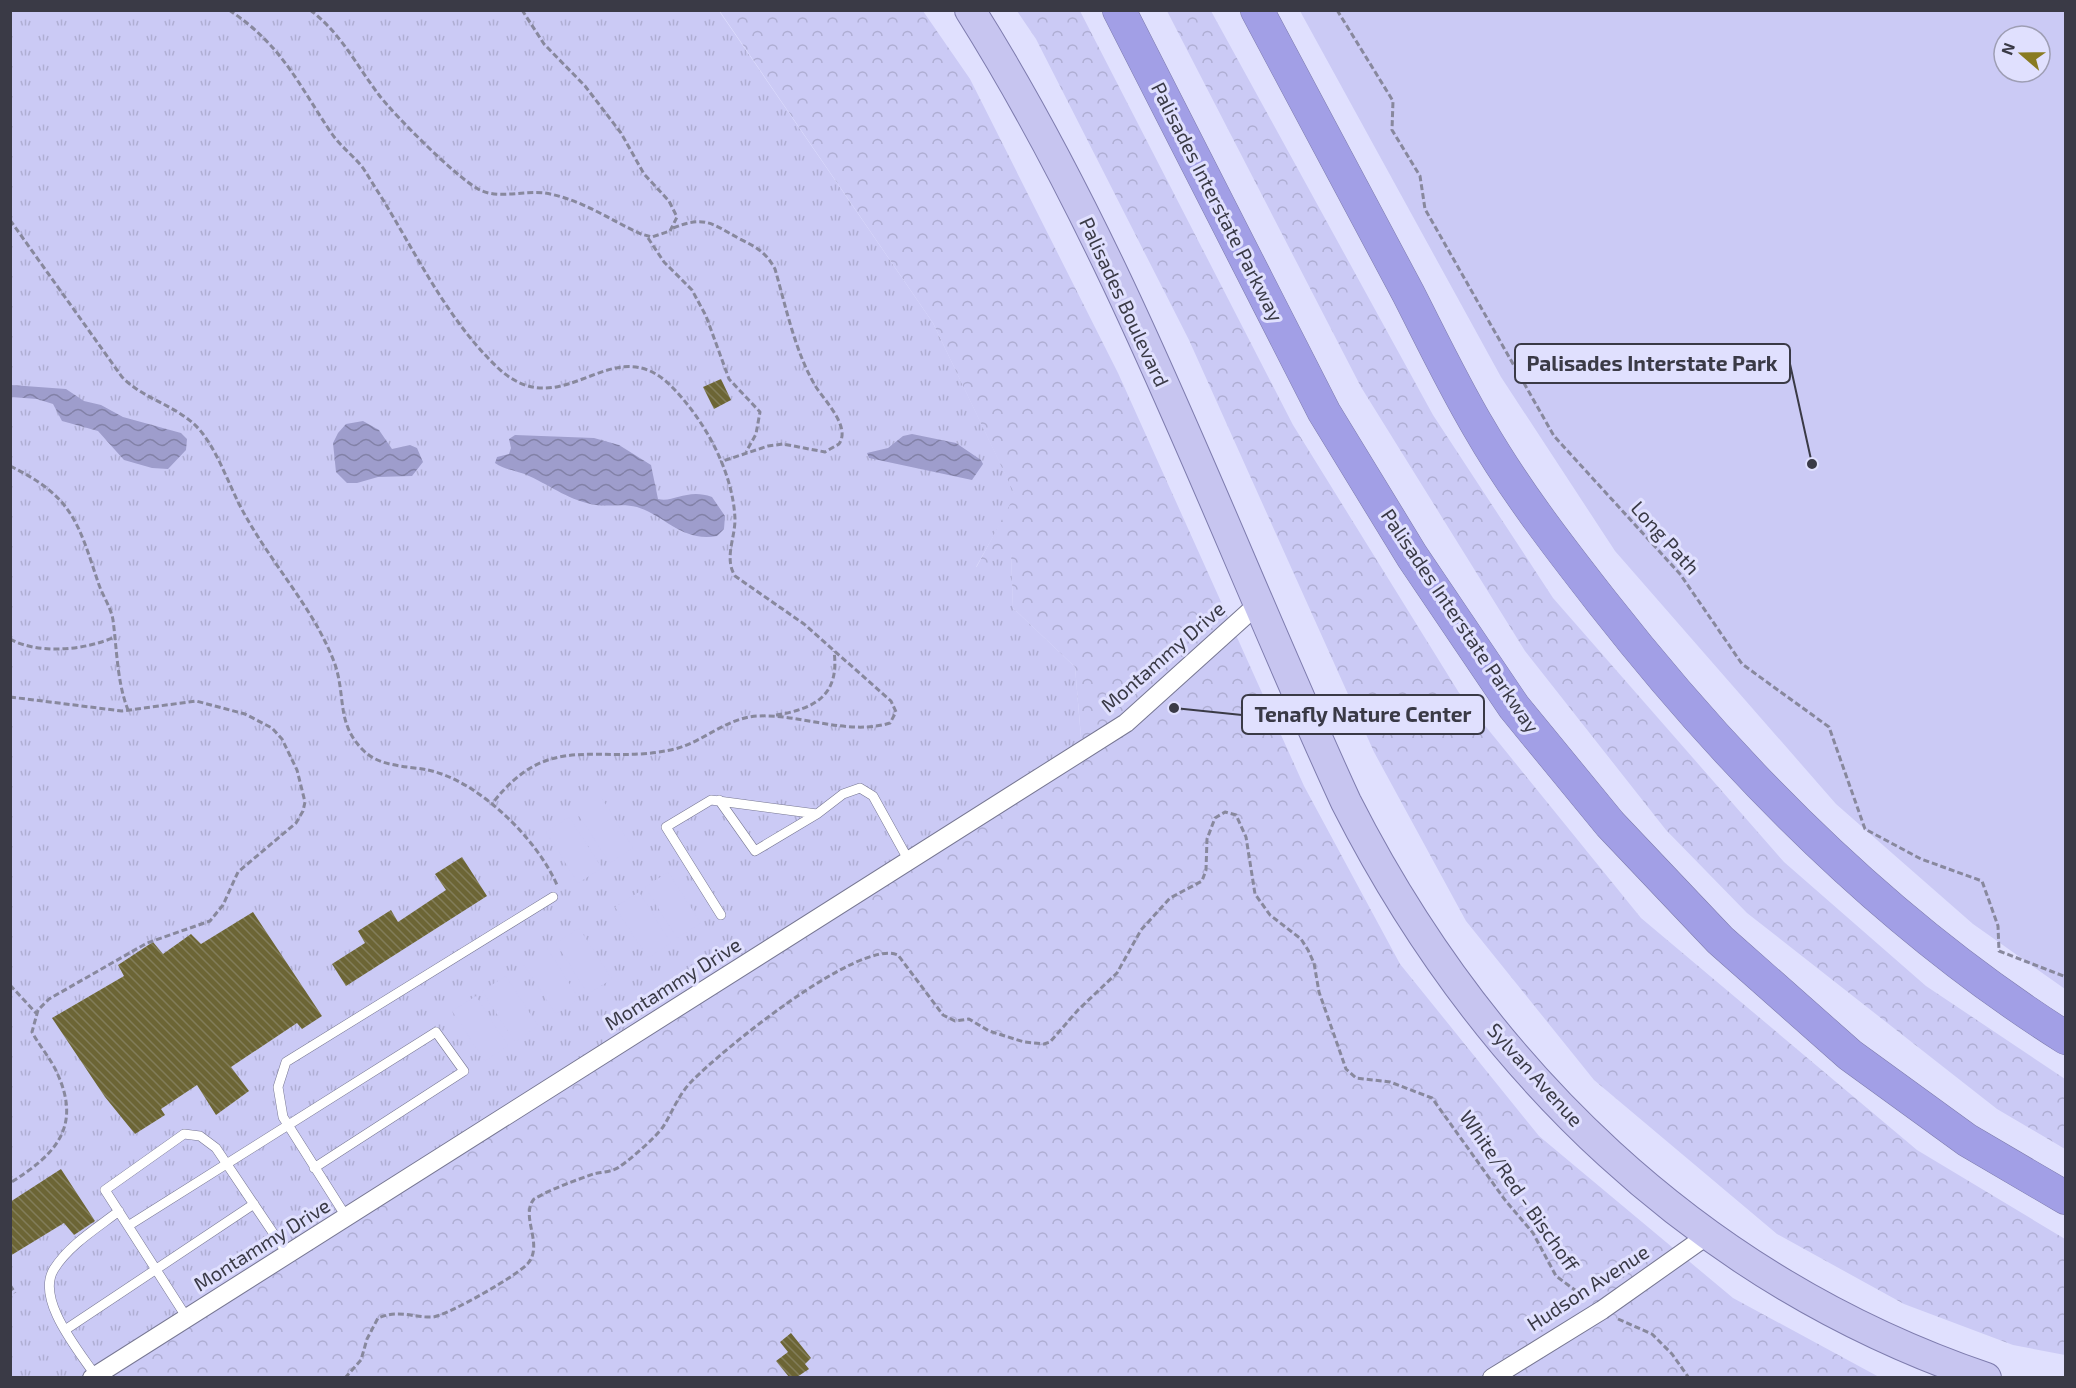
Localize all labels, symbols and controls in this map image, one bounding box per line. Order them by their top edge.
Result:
north arrow [1992,24,2052,84]
text: N [1997,40,2018,57]
street label: Palisades Interstate Parkway [1147,78,1289,326]
street label: Palisades Boulevard [1075,213,1175,390]
callout: Palisades Interstate Park [1515,344,1790,383]
text: Palisades Interstate Park [1526,350,1778,375]
street label: Long Path [1626,496,1705,579]
street label: Palisades Interstate Parkway [1377,504,1545,737]
street label: Montammy Drive [1096,596,1229,717]
callout: Tenafly Nature Center [1242,695,1484,734]
text: Tenafly Nature Center [1254,701,1472,727]
street label: Montammy Drive [600,932,745,1035]
street label: Sylvan Avenue [1483,1018,1589,1131]
street label: White/Red - Bischoff [1455,1105,1585,1276]
street label: Montammy Drive [189,1193,334,1296]
street label: Hudson Avenue [1522,1239,1653,1335]

